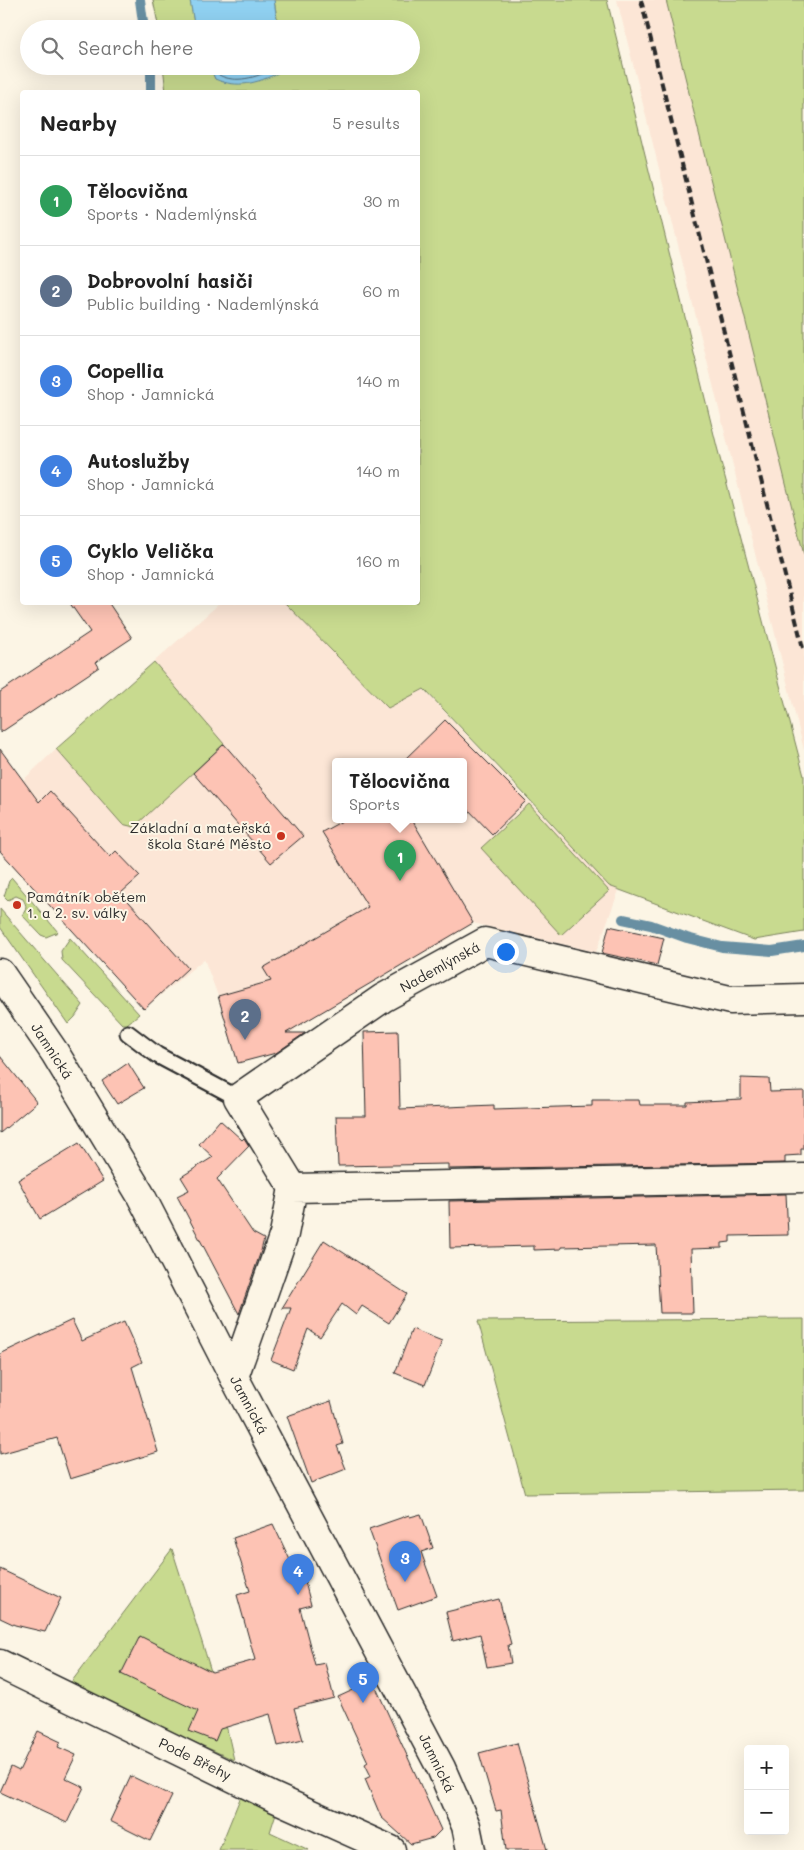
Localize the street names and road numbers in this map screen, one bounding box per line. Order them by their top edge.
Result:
street label: Nademlýnská [396,937,483,997]
street label: Jamnická [27,1019,78,1083]
street label: Jamnická [226,1372,273,1437]
street label: Jamnická [415,1730,460,1796]
street label: Pode Břehy [156,1733,235,1784]

